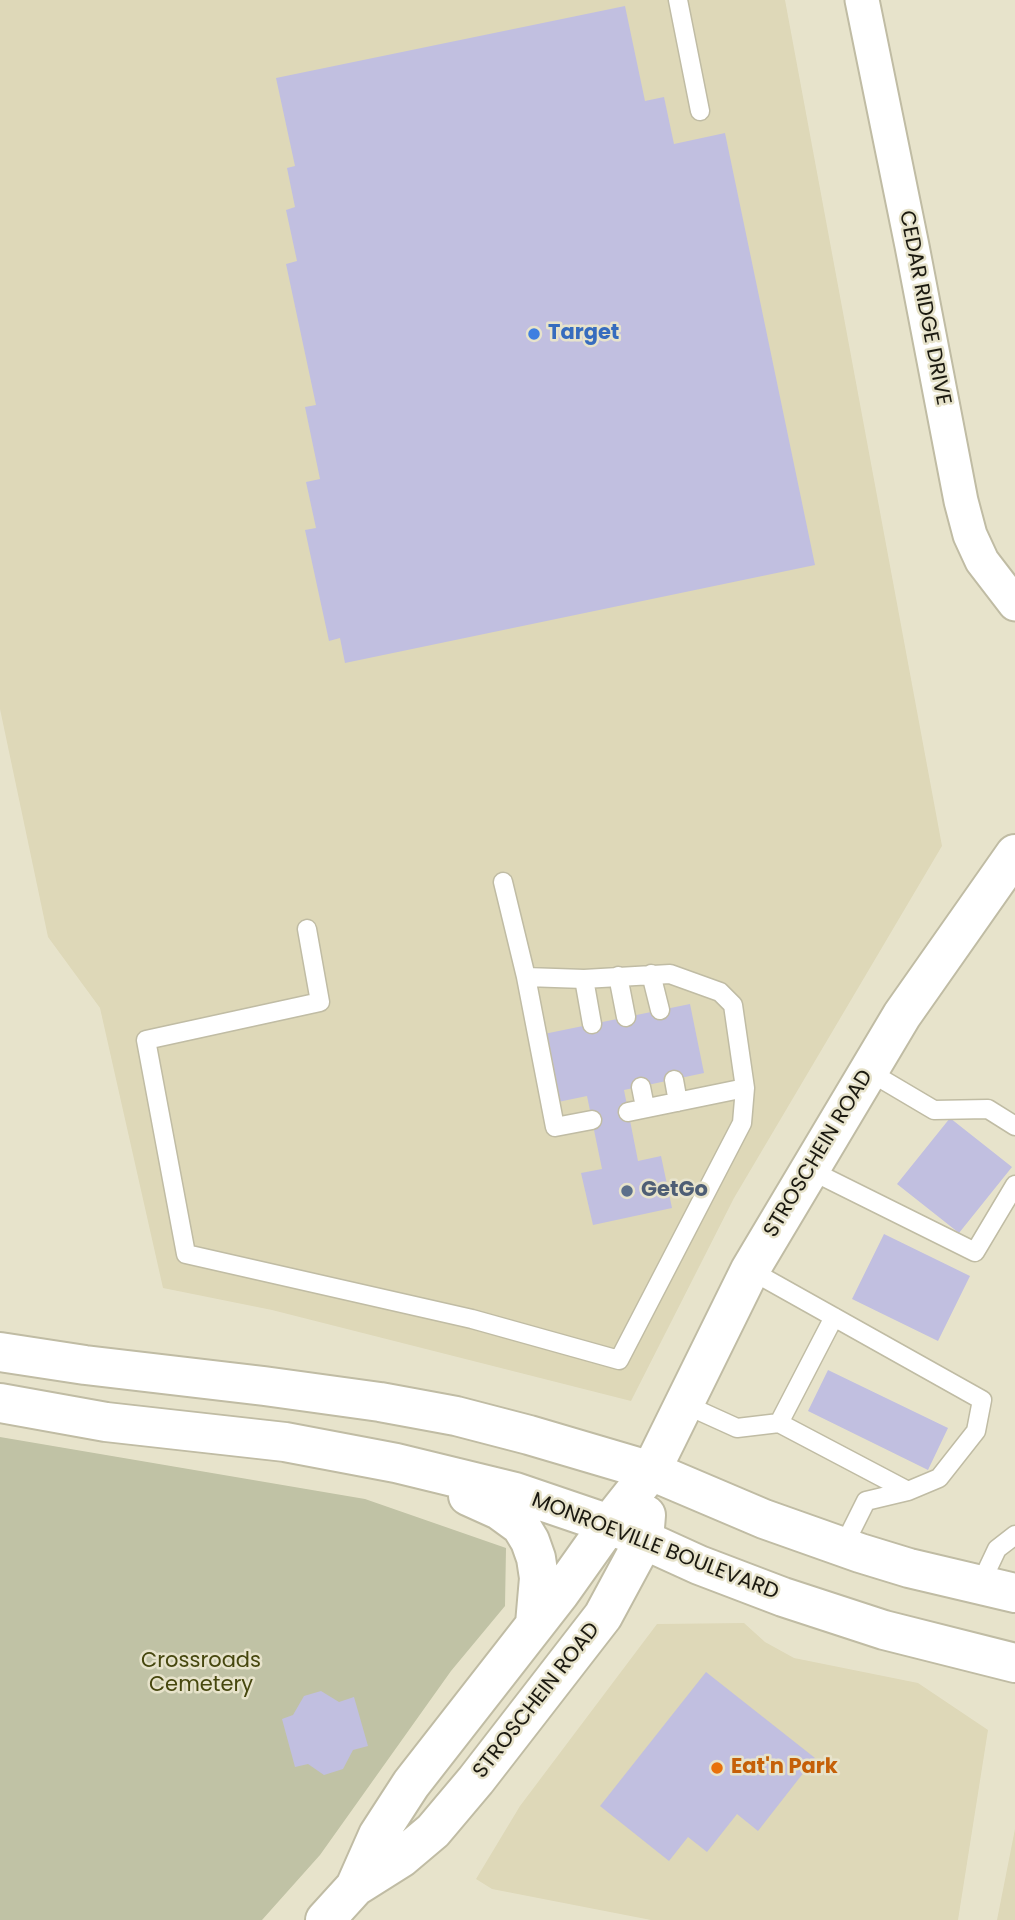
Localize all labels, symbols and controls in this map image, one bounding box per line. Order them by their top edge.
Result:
street label: CEDAR RIDGE DRIVE [893,209,955,407]
place label: Target [548,321,619,347]
marker: Target [526,326,542,342]
street label: STROSCHEIN ROAD [759,1066,879,1242]
place label: GetGo [641,1178,708,1204]
marker: GetGo [619,1183,635,1199]
street label: MONROEVILLE BOULEVARD [528,1488,782,1606]
street label: STROSCHEIN ROAD [468,1618,606,1784]
park label: Crossroads Cemetery [141,1649,261,1699]
place label: Eat'n Park [731,1755,838,1781]
marker: Eat'n Park [709,1760,725,1776]

